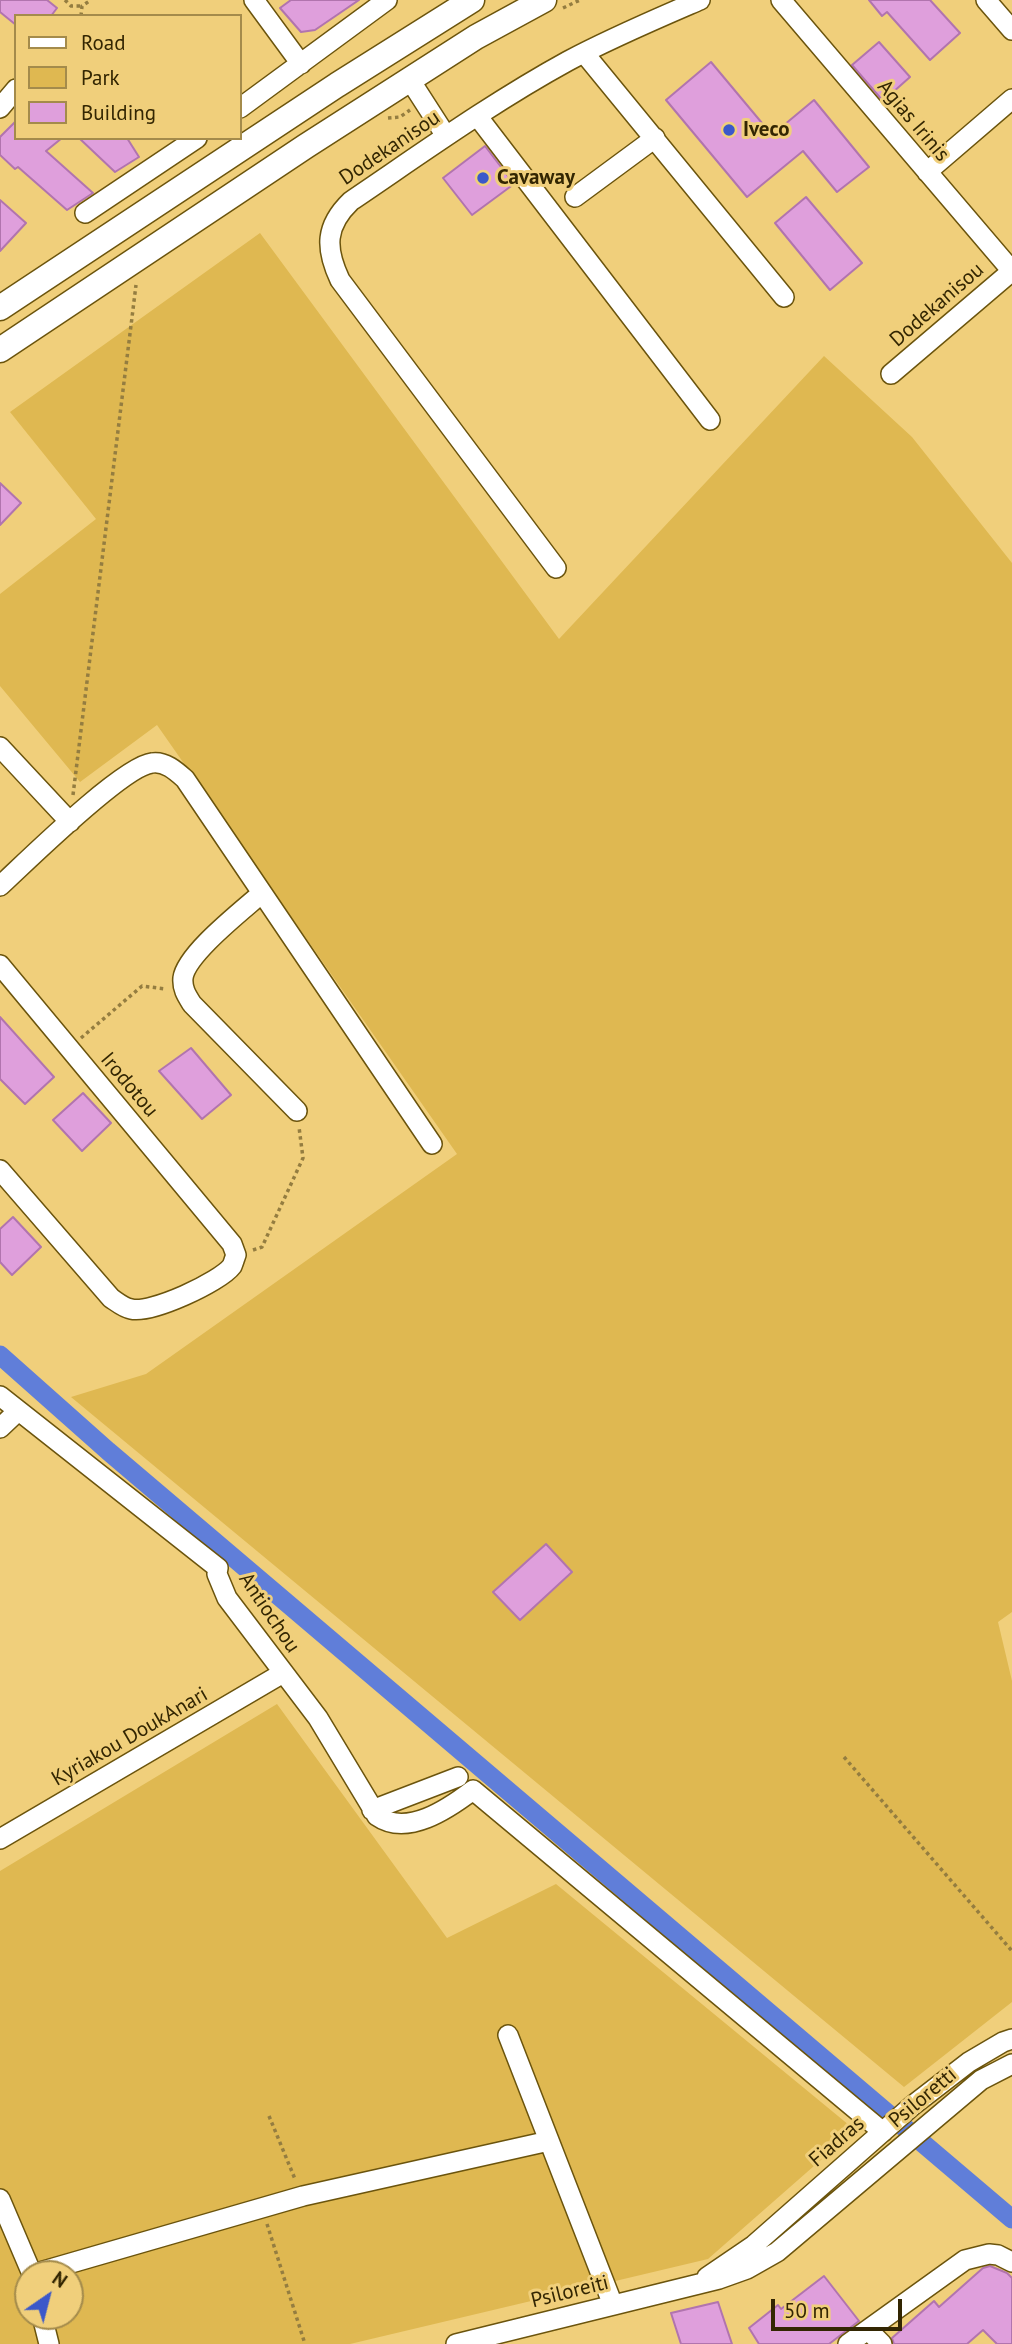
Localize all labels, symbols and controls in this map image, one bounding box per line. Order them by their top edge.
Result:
legend [14,14,242,140]
text: Road [81,29,125,56]
text: Park [81,64,120,91]
street label: Agias Irinis [872,75,954,167]
text: Building [81,99,156,126]
street label: Dodekanisou [335,105,445,191]
place label: Iveco [743,117,789,143]
marker: Iveco [721,122,737,138]
place label: Cavaway [497,165,575,191]
marker: Cavaway [475,170,491,186]
street label: Dodekanisou [885,257,989,353]
street label: Irodotou [95,1048,163,1122]
street label: Antiochou [233,1568,305,1658]
street label: Kyriakou DoukAnari [48,1682,212,1792]
street label: Psiloretti [884,2062,962,2134]
street label: Fiadras [804,2111,870,2173]
north arrow [14,2260,84,2330]
text: N [48,2266,72,2293]
street label: Psiloreiti [529,2270,611,2314]
scale bar [774,2284,905,2328]
text: 50 m [784,2297,830,2324]

